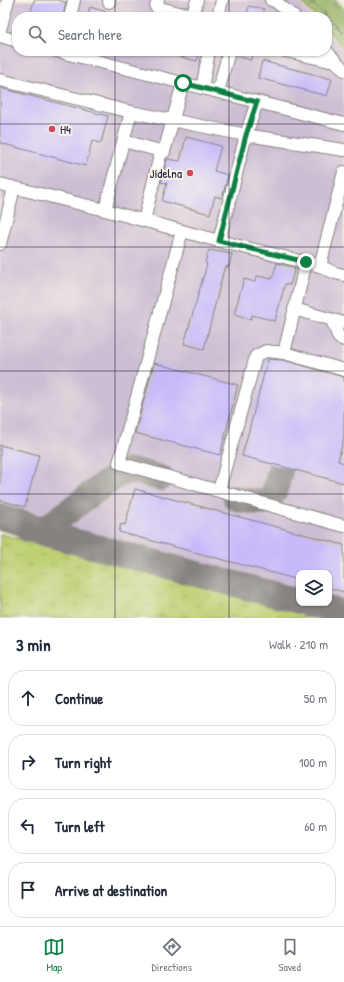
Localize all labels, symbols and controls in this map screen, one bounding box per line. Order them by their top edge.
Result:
search box [12,12,332,56]
icon: search [26,23,48,45]
text: Search here [58,24,122,45]
route start [174,74,192,92]
place label: H4 [60,120,71,138]
marker: H4 [47,124,57,134]
place label: Jídelna [150,164,182,182]
marker: Jídelna [185,168,195,178]
route end [297,253,315,271]
map controls [296,570,332,606]
button: layers [296,570,332,606]
text: 3 min [16,633,51,656]
text: Walk · 210 m [269,635,328,653]
icon: ahead [17,687,39,709]
text: Continue [55,688,103,709]
text: 50 m [304,689,327,707]
icon: right [17,751,39,773]
text: Turn right [55,752,111,773]
text: 100 m [299,753,327,771]
icon: left [17,815,39,837]
text: Turn left [55,816,105,837]
text: 60 m [304,817,327,835]
icon: arrive [17,879,39,901]
text: Arrive at destination [55,880,167,901]
tab: Map [43,936,65,974]
tab: Directions [152,936,192,974]
tab: Saved [278,936,301,974]

